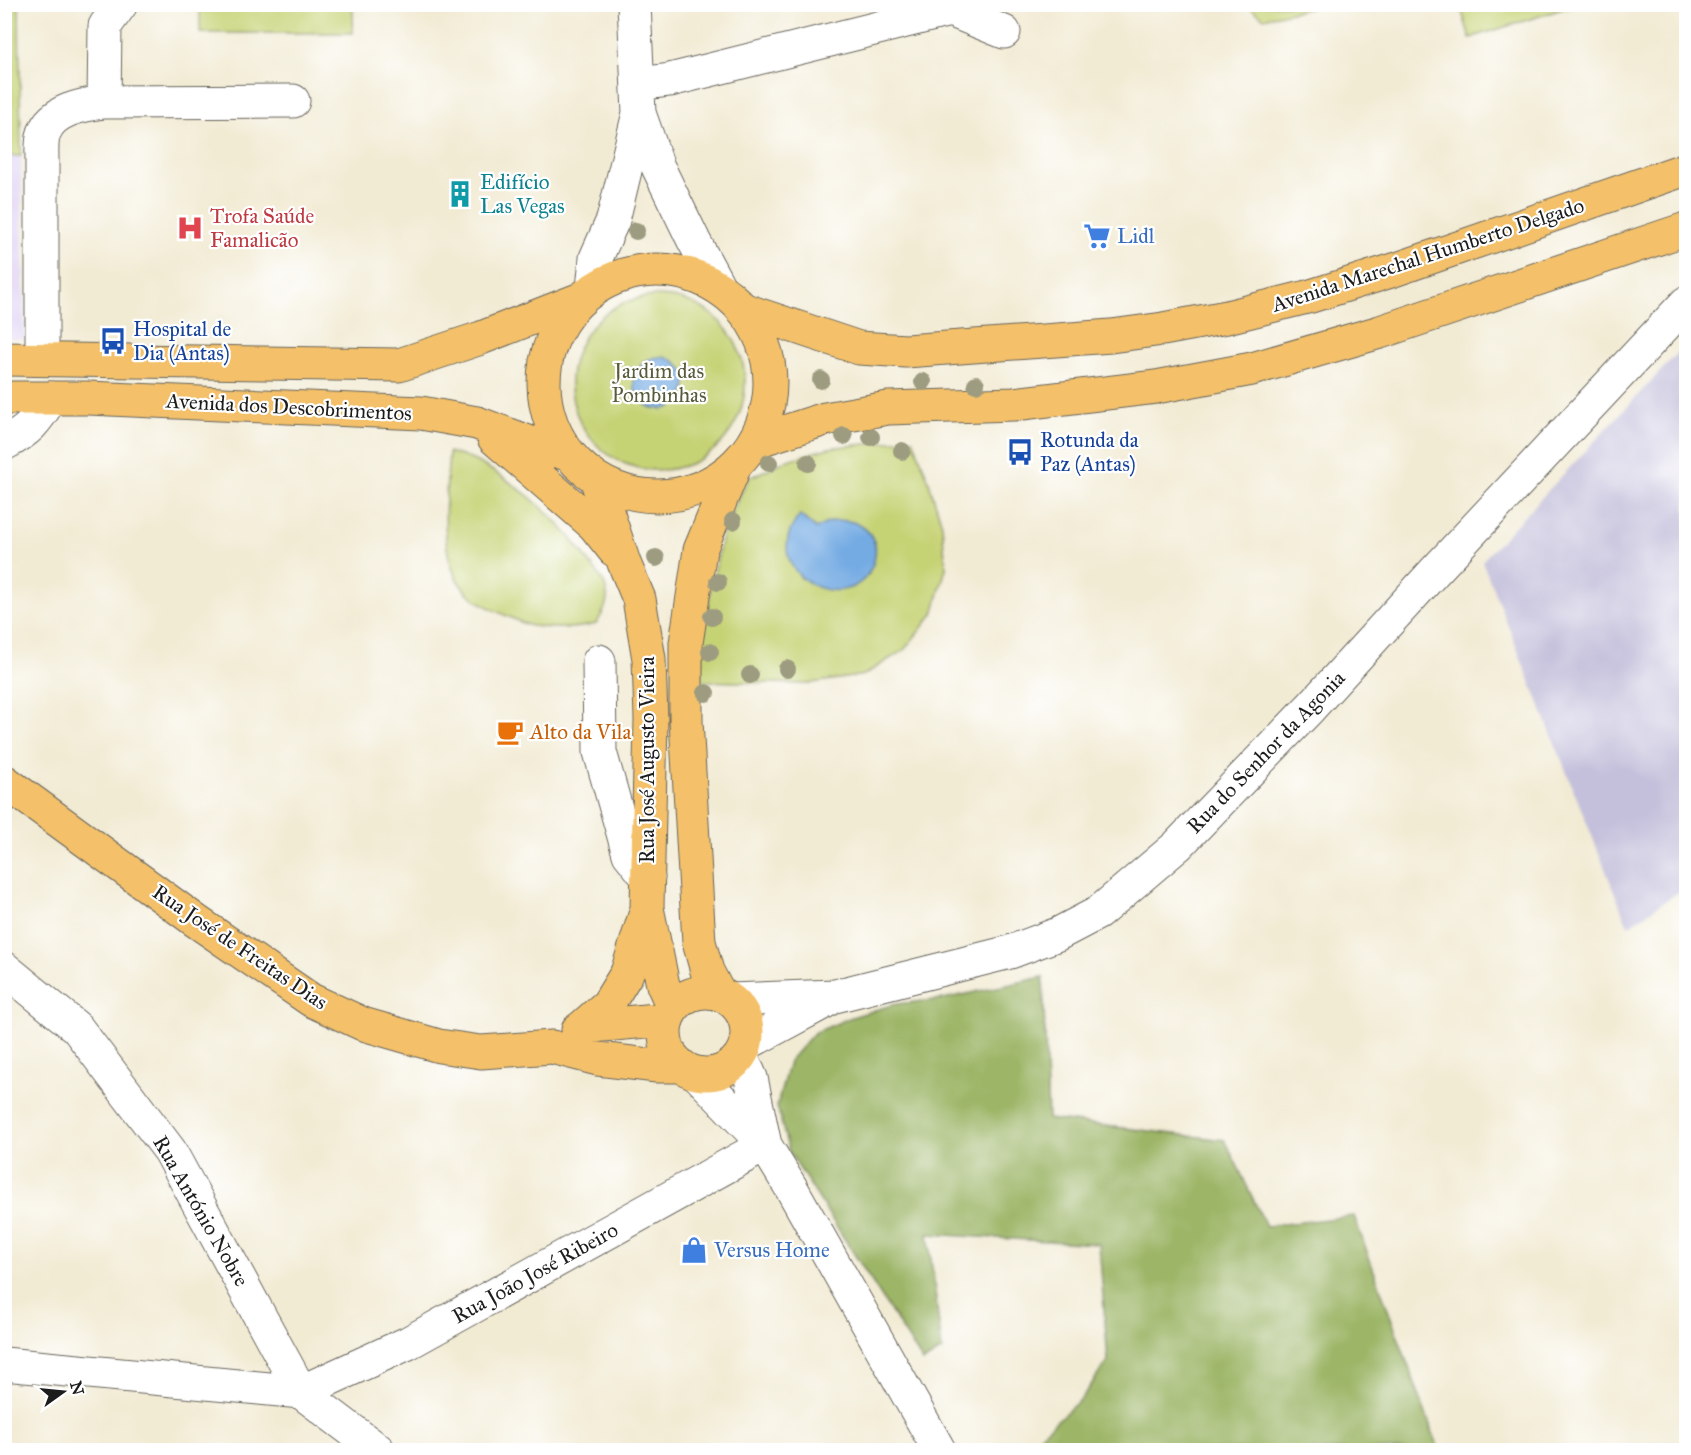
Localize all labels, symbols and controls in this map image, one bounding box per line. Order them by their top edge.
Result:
place label: Edifício Las Vegas [480,169,565,219]
building icon: Edifício Las Vegas [445,179,475,209]
street label: Avenida Marechal Humberto Delgado [1268,192,1588,318]
place label: Trofa Saúde Famalicão [210,203,314,253]
hospital icon: Trofa Saúde Famalicão [175,213,205,243]
supermarket icon: Lidl [1082,221,1112,251]
place label: Lidl [1117,223,1155,249]
place label: Hospital de Dia (Antas) [133,316,232,366]
bus stop icon: Hospital de Dia (Antas) [98,326,128,356]
park label: Jardim das Pombinhas [611,358,707,408]
street label: Avenida dos Descobrimentos [164,388,413,426]
place label: Rotunda da Paz (Antas) [1040,427,1139,477]
bus stop icon: Rotunda da Paz (Antas) [1005,437,1035,467]
street label: Rua José Augusto Vieira [634,656,660,864]
street label: Rua do Senhor da Agonia [1181,665,1351,839]
cafe icon: Alto da Vila [495,717,525,747]
place label: Alto da Vila [529,719,631,745]
street label: Rua José de Freitas Dias [148,879,332,1015]
street label: Rua António Nobre [147,1131,255,1291]
street label: Rua João José Ribeiro [448,1217,623,1329]
shop icon: Versus Home [679,1235,709,1265]
place label: Versus Home [713,1237,830,1263]
north arrow [33,1362,93,1422]
text: N [66,1379,88,1398]

